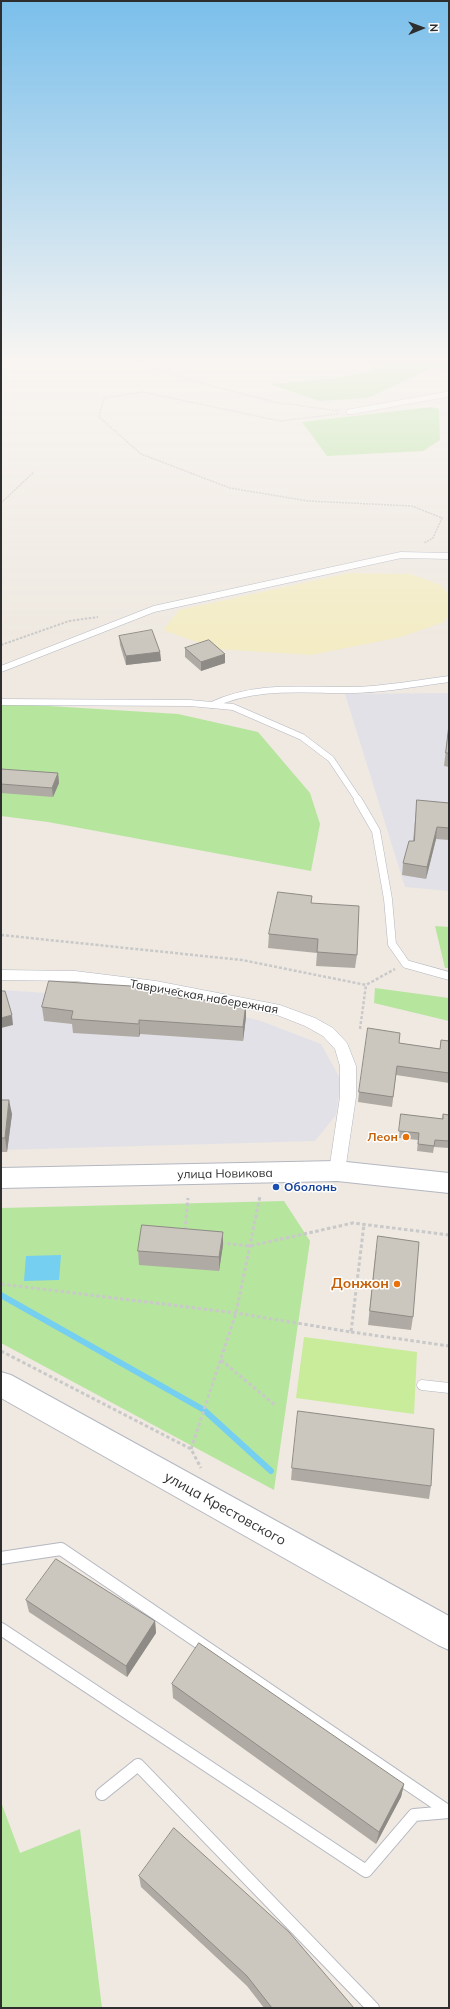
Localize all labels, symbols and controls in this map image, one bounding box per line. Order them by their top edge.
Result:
north arrow [402,8,442,48]
text: N [427,24,441,32]
street label: Таврическая набережная [129,977,279,1017]
place label: Леон [367,1130,398,1144]
marker: Леон [401,1132,411,1142]
street label: улица Новикова [177,1166,273,1182]
place label: Оболонь [284,1180,337,1194]
marker: Оболонь [271,1182,281,1192]
place label: Донжон [331,1276,389,1292]
marker: Донжон [392,1279,402,1289]
street label: улица Крестовского [161,1469,289,1549]

